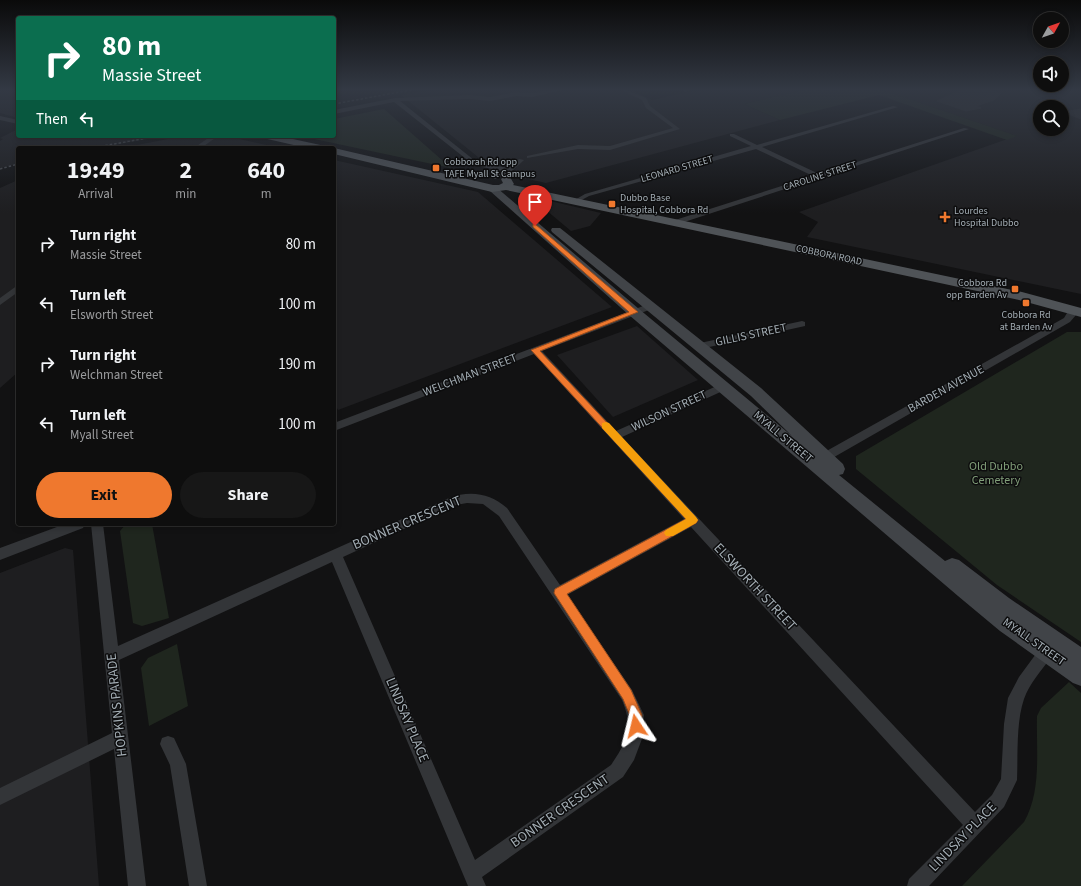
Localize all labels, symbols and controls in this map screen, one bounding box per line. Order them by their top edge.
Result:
north arrow [1033,12,1069,48]
map controls [1033,12,1069,136]
text: 80 m [102,26,161,66]
icon: right [36,32,88,84]
button: sound [1033,56,1069,92]
text: Massie Street [102,63,201,88]
button: search [1033,100,1069,136]
icon: left [76,108,98,130]
text: Then [36,109,68,130]
street label: LEONARD STREET [639,152,715,186]
text: 19:49 [67,153,125,188]
text: 2 [180,153,192,188]
text: 640 [247,153,285,188]
place label: Cobborah Rd opp TAFE Myall St Campus [444,155,535,181]
street label: CAROLINE STREET [781,157,859,195]
marker: Cobborah Rd opp TAFE Myall St Campus [431,163,441,173]
text: Arrival [78,185,113,203]
text: min [175,185,196,203]
text: m [261,185,272,203]
pin [518,185,552,226]
icon: arrive [524,191,546,213]
place label: Dubbo Base Hospital, Cobbora Rd [620,191,708,217]
marker: Dubbo Base Hospital, Cobbora Rd [607,199,617,209]
place label: Lourdes Hospital Dubbo [954,204,1019,230]
marker: Lourdes Hospital Dubbo [939,211,951,223]
text: Turn right [70,225,136,246]
icon: right [36,233,58,255]
text: 80 m [286,234,316,255]
street label: COBBORA ROAD [795,241,863,269]
text: Massie Street [70,246,142,264]
place label: Cobbora Rd opp Barden Av [946,276,1007,302]
marker: Cobbora Rd opp Barden Av [1010,284,1020,294]
text: Turn left [70,285,126,306]
icon: left [36,293,58,315]
text: 100 m [278,294,316,315]
marker: Cobbora Rd at Barden Av [1021,298,1031,308]
text: Elsworth Street [70,306,153,324]
place label: Cobbora Rd at Barden Av [1000,308,1053,334]
street label: GILLIS STREET [714,319,789,351]
text: Turn right [70,345,136,366]
street label: WELCHMAN STREET [420,349,520,401]
icon: right [36,353,58,375]
text: 190 m [278,354,316,375]
street label: BARDEN AVENUE [905,361,987,417]
text: Welchman Street [70,366,163,384]
street label: WILSON STREET [629,386,710,436]
text: Turn left [70,405,126,426]
street label: MYALL STREET [749,407,817,467]
icon: left [36,413,58,435]
text: 100 m [278,414,316,435]
text: Myall Street [70,426,134,444]
park label: Old Dubbo Cemetery [969,458,1023,489]
button: Exit [36,472,172,518]
button: Share [180,472,316,518]
street label: BONNER CRESCENT [349,491,465,555]
street label: ELSWORTH STREET [709,539,801,636]
street label: MYALL STREET [999,614,1069,670]
street label: HOPKINS PARADE [102,652,132,758]
street label: LINDSAY PLACE [380,675,434,765]
position arrow [615,705,657,747]
street label: BONNER CRESCENT [507,769,614,853]
street label: LINDSAY PLACE [925,798,1001,876]

